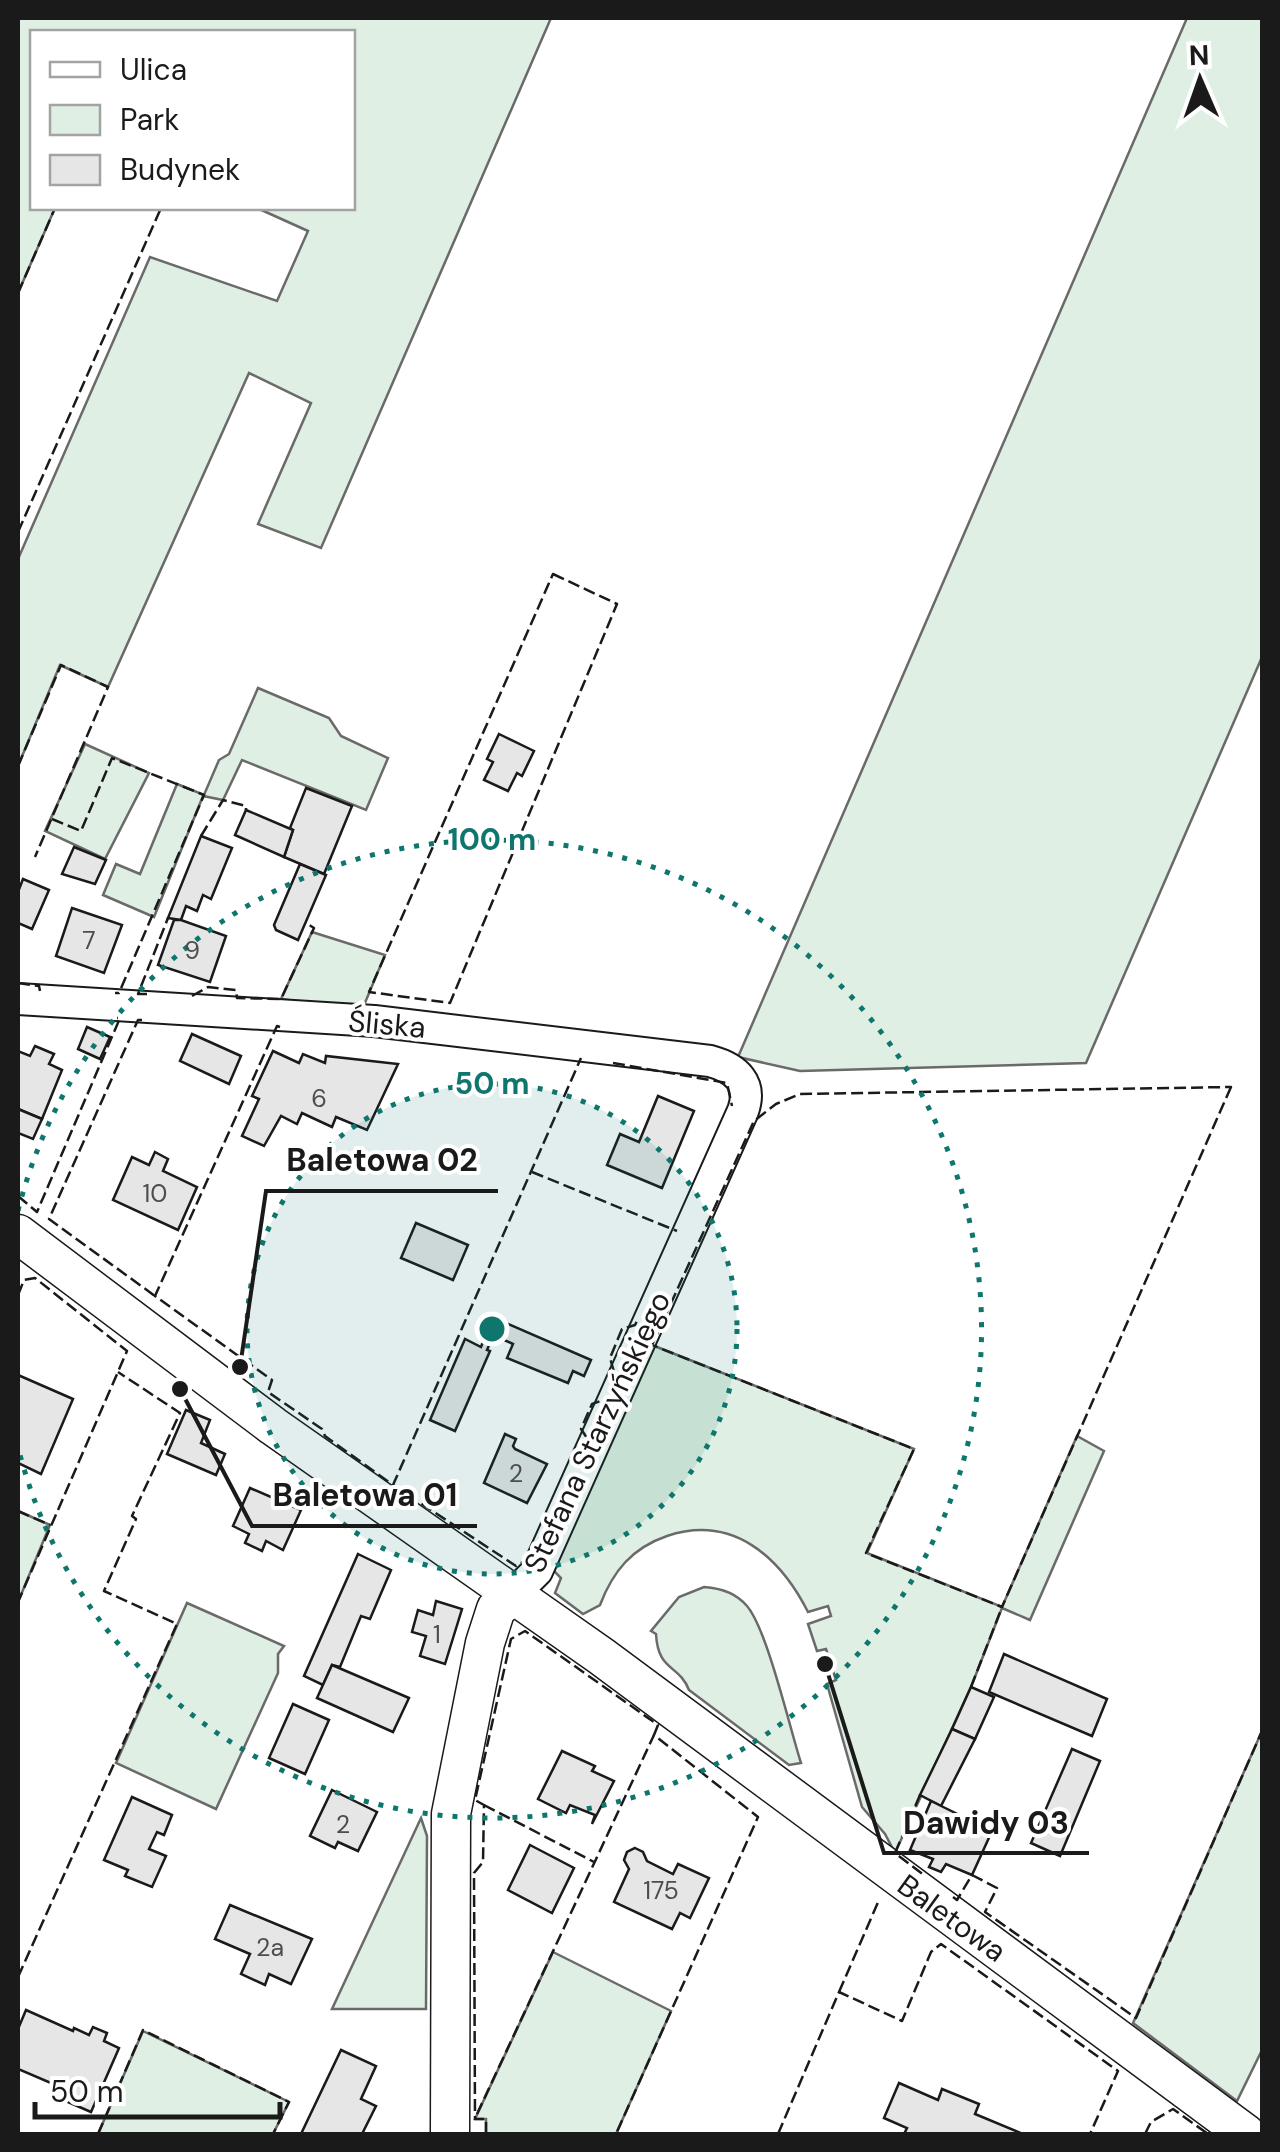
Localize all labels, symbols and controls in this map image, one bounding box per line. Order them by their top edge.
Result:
legend [30,30,355,210]
north arrow [1150,30,1250,130]
text: N [1188,37,1210,74]
text: Ulica [120,50,187,89]
text: Park [120,100,179,139]
text: Budynek [120,150,240,189]
text: 100 m [448,820,536,859]
house number: 7 [82,924,96,957]
house number: 9 [184,934,200,967]
street label: Śliska [347,1001,427,1047]
text: 50 m [454,1064,530,1103]
house number: 6 [311,1082,327,1115]
callout: Baletowa 02 [266,1129,498,1191]
text: Baletowa 02 [286,1139,478,1181]
house number: 10 [143,1177,167,1210]
street label: Stefana Starzyńskiego [515,1285,679,1579]
centre of rings [474,1311,510,1347]
house number: 2 [509,1457,523,1490]
callout: Baletowa 01 [252,1464,477,1526]
text: Baletowa 01 [272,1474,458,1516]
house number: 1 [433,1618,441,1651]
callout: Dawidy 03 [884,1791,1089,1853]
text: Dawidy 03 [903,1802,1069,1844]
house number: 2 [336,1808,350,1841]
street label: Baletowa [890,1866,1014,1970]
house number: 175 [643,1874,679,1907]
house number: 2a [256,1931,284,1964]
scale bar [35,2057,280,2119]
text: 50 m [50,2072,124,2111]

